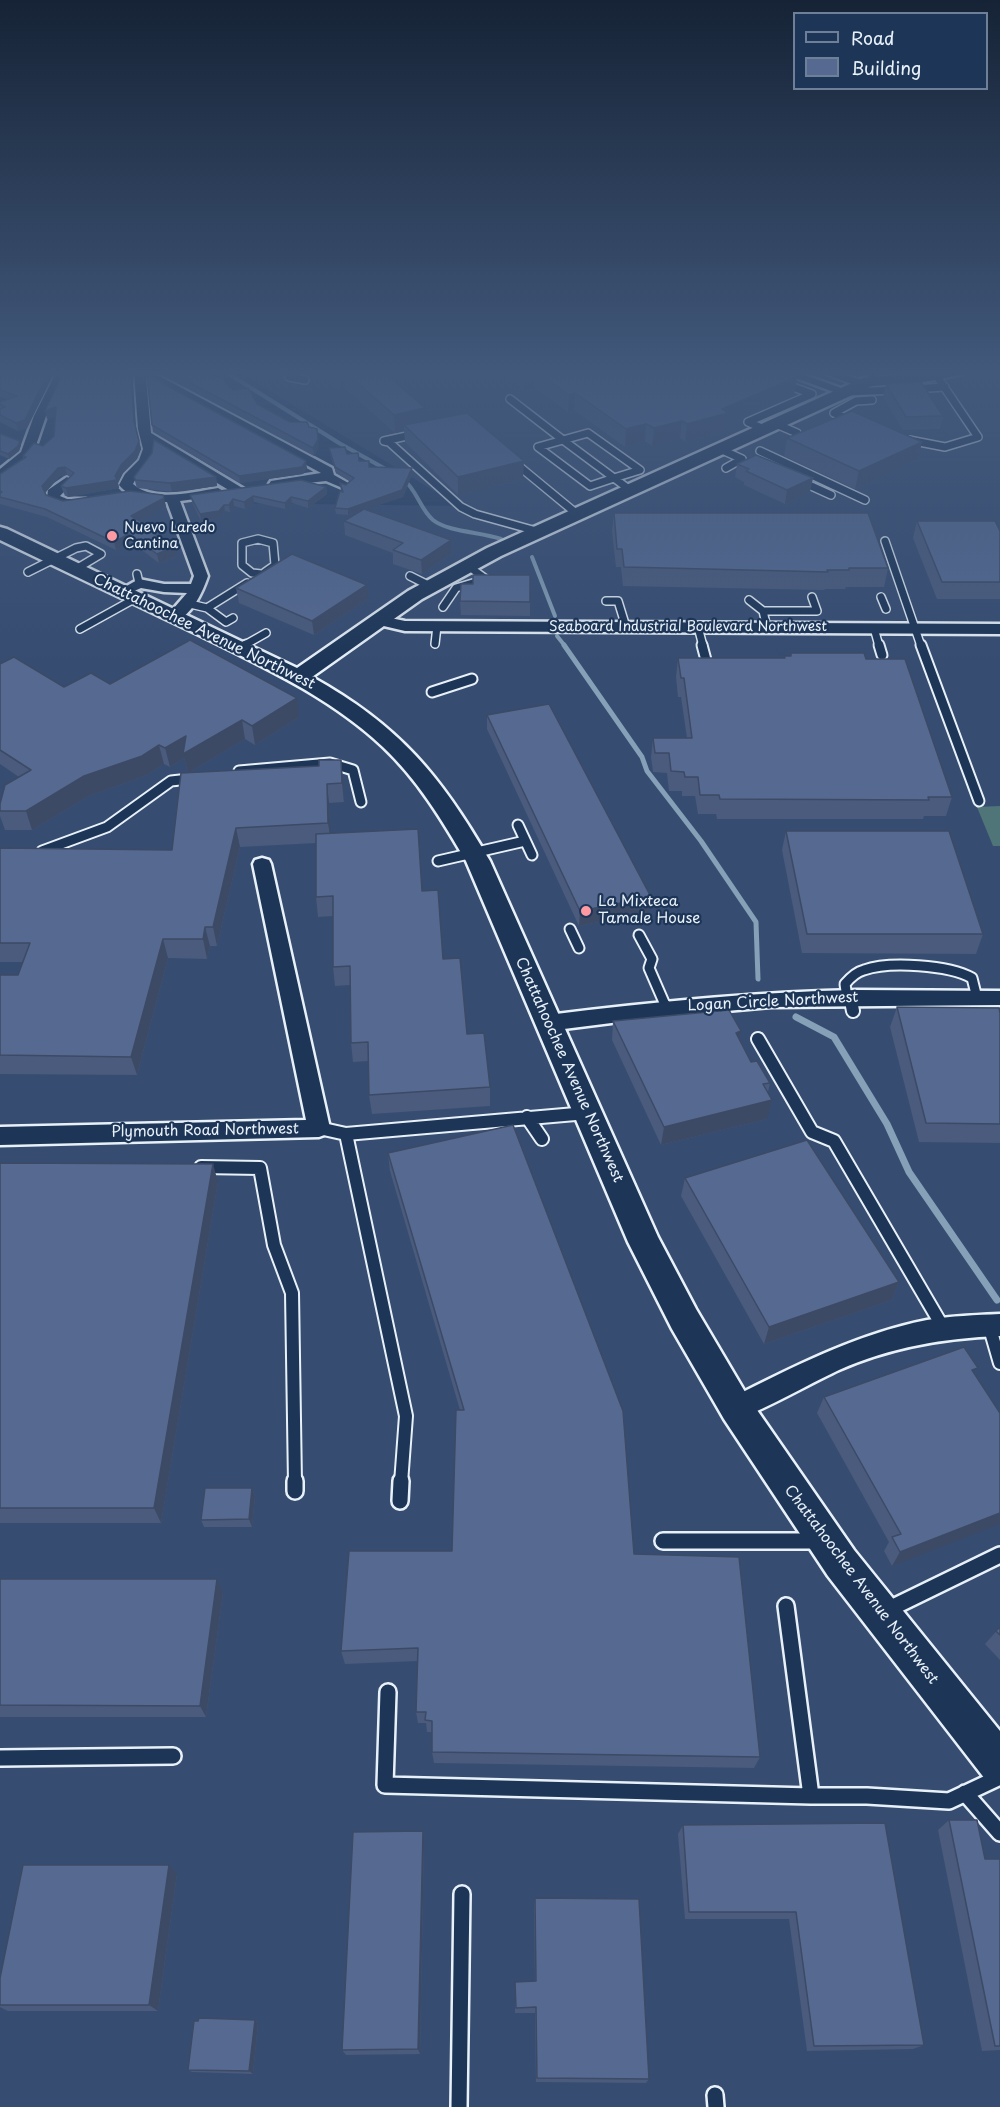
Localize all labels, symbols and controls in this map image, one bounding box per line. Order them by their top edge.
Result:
legend [793,12,988,90]
text: Road [851,24,895,51]
text: Building [851,54,921,81]
place label: Nuevo Laredo Cantina [124,520,215,552]
marker: Nuevo Laredo Cantina [105,529,119,543]
street label: Chattahoochee Avenue Northwest [90,570,318,694]
street label: Seaboard Industrial Boulevard Northwest [549,619,827,635]
place label: La Mixteca Tamale House [598,893,701,928]
marker: La Mixteca Tamale House [579,904,593,918]
street label: Chattahoochee Avenue Northwest [511,955,627,1185]
street label: Logan Circle Northwest [687,989,859,1015]
street label: Plymouth Road Northwest [111,1120,299,1142]
street label: Chattahoochee Avenue Northwest [780,1482,942,1688]

